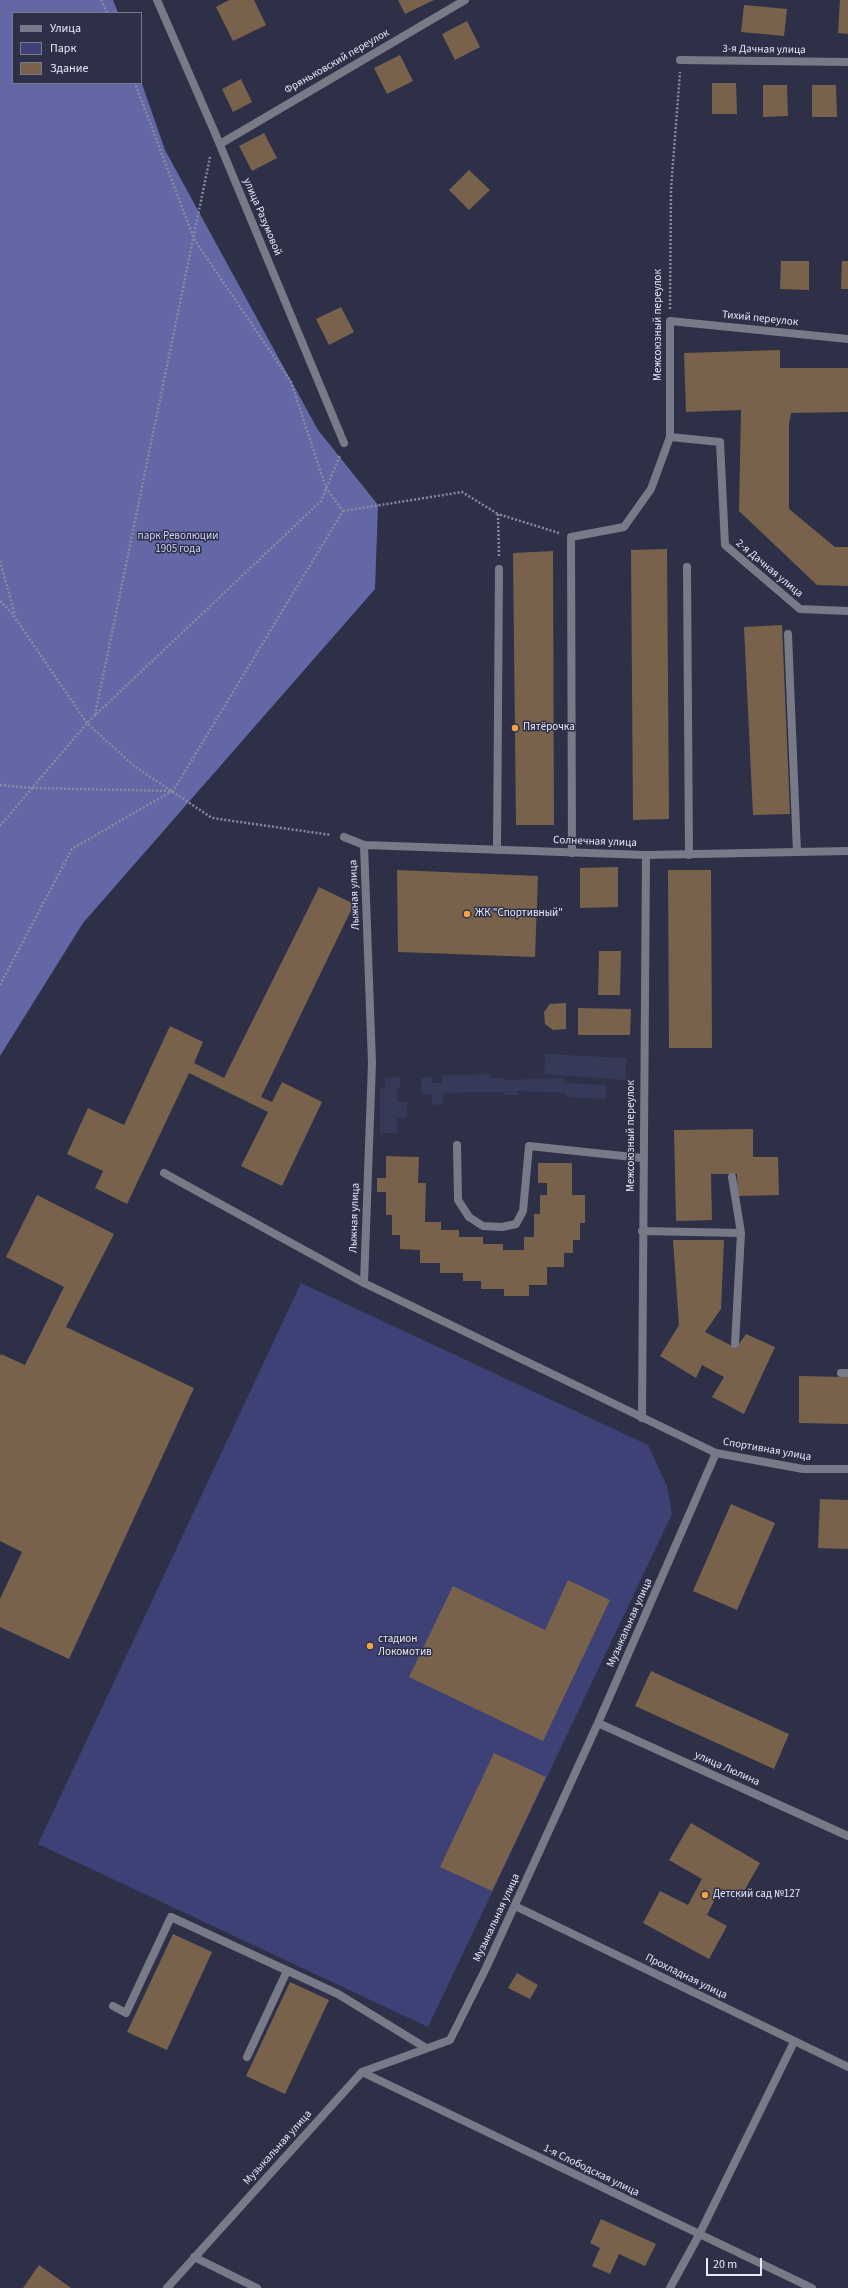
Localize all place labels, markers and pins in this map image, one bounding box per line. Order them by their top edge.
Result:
place label: Пятёрочка [523,721,575,735]
marker: Пятёрочка [510,723,520,733]
place label: ЖК "Спортивный" [475,907,563,921]
marker: ЖК "Спортивный" [462,909,472,919]
place label: стадион Локомотив [378,1633,432,1659]
marker: стадион Локомотив [365,1641,375,1651]
place label: Детский сад №127 [713,1888,800,1902]
marker: Детский сад №127 [700,1890,710,1900]

